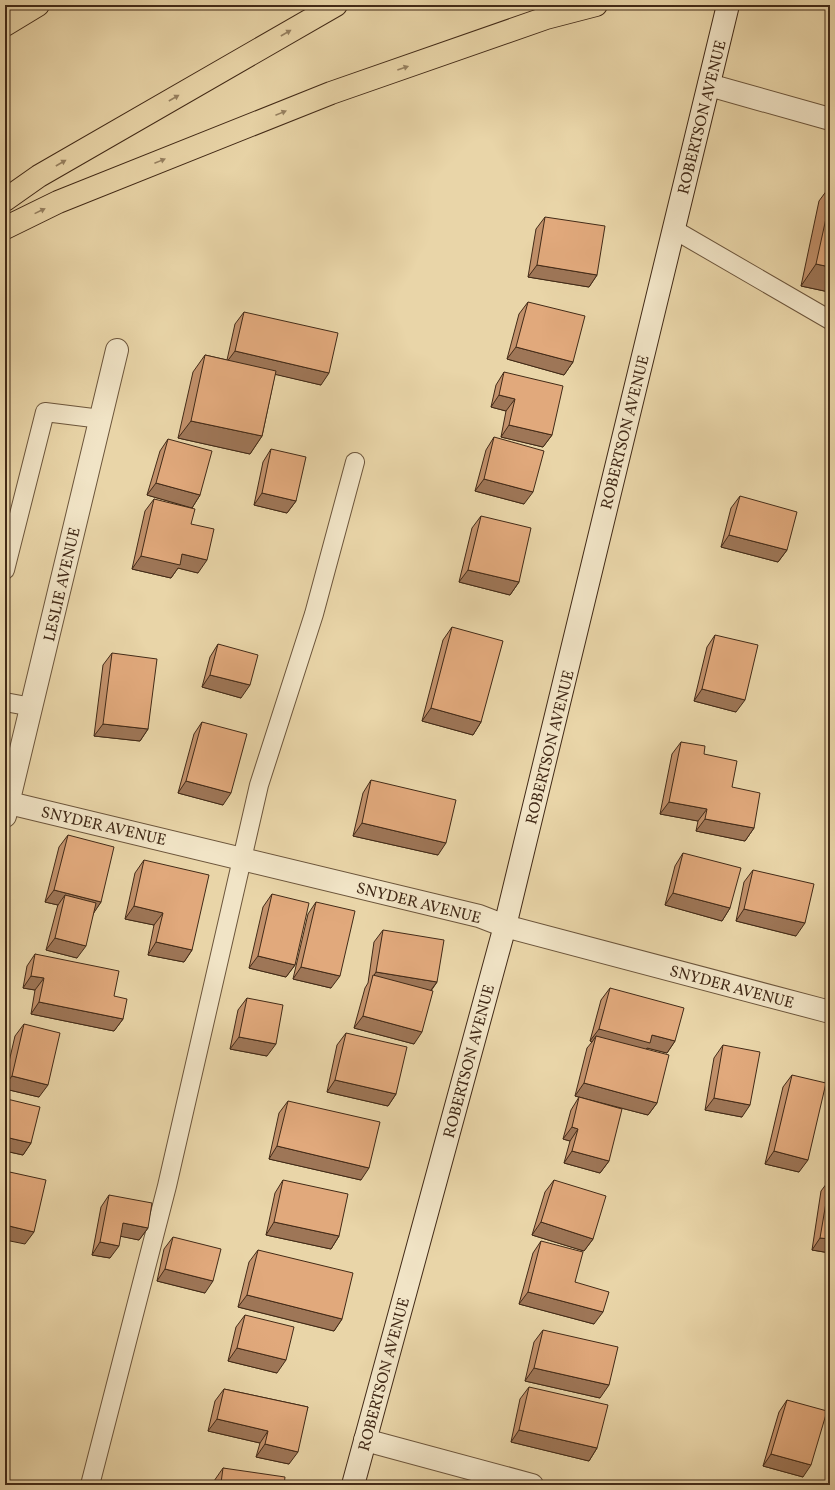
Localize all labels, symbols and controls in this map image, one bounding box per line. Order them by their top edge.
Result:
one-way arrow [280,30,292,37]
street label: ROBERTSON AVENUE [673,38,733,197]
one-way arrow [397,65,409,71]
one-way arrow [168,95,180,102]
one-way arrow [275,110,287,116]
one-way arrow [155,158,167,164]
one-way arrow [55,160,67,167]
one-way arrow [34,208,46,214]
street label: ROBERTSON AVENUE [596,353,656,512]
street label: LESLIE AVENUE [39,525,87,644]
street label: ROBERTSON AVENUE [521,668,581,827]
street label: SNYDER AVENUE [39,802,168,852]
street label: SNYDER AVENUE [354,878,483,930]
street label: SNYDER AVENUE [667,961,796,1015]
street label: ROBERTSON AVENUE [439,982,501,1141]
street label: ROBERTSON AVENUE [354,1295,416,1454]

